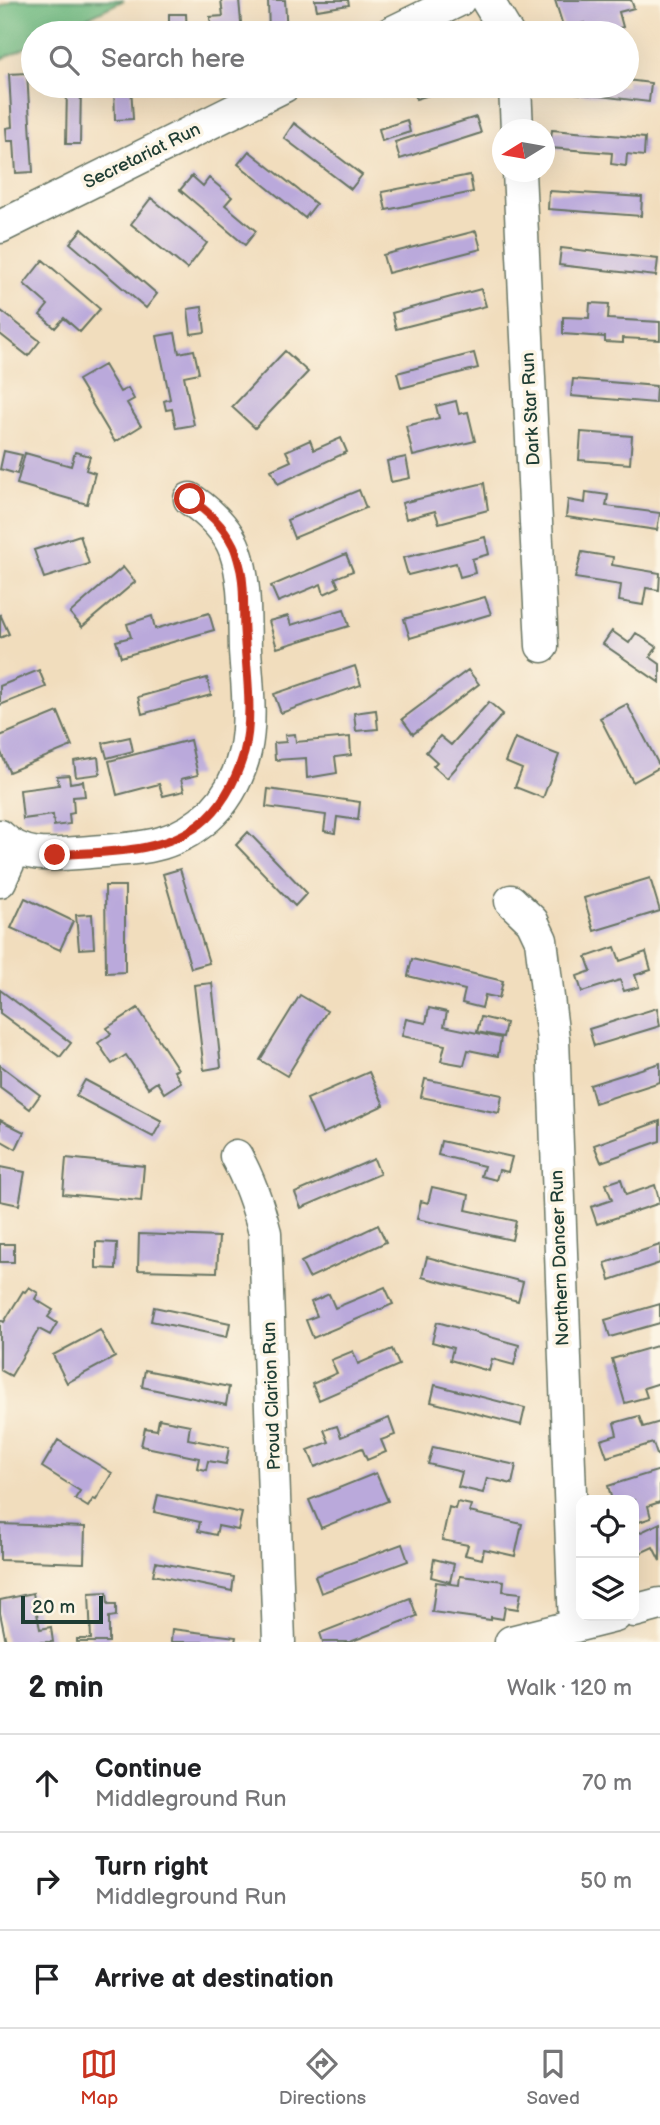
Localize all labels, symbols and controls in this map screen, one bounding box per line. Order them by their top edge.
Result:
search box [21,21,639,98]
icon: search [45,41,83,79]
text: Search here [101,44,245,75]
street label: Secretariat Run [80,119,204,193]
north arrow [492,119,555,182]
street label: Dark Star Run [518,352,544,466]
route start [174,483,205,514]
route end [39,839,70,870]
street label: Northern Dancer Run [546,1170,574,1346]
street label: Proud Clarion Run [259,1321,285,1471]
map controls [576,1495,639,1621]
button: locate [576,1495,639,1558]
button: layers [576,1558,639,1621]
scale bar [21,1593,103,1625]
text: 20 m [32,1596,75,1619]
text: 2 min [28,1670,104,1706]
text: Walk · 120 m [507,1674,632,1702]
text: Continue [95,1754,202,1785]
icon: ahead [28,1764,66,1802]
text: 70 m [582,1769,632,1797]
text: Middleground Run [95,1785,286,1813]
text: Turn right [95,1852,208,1883]
icon: right [28,1862,66,1900]
text: 50 m [580,1867,632,1895]
text: Middleground Run [95,1883,286,1911]
icon: arrive [28,1960,66,1998]
text: Arrive at destination [95,1964,334,1995]
tab: Map [80,2045,118,2110]
tab: Directions [279,2045,366,2110]
tab: Saved [526,2045,580,2110]

